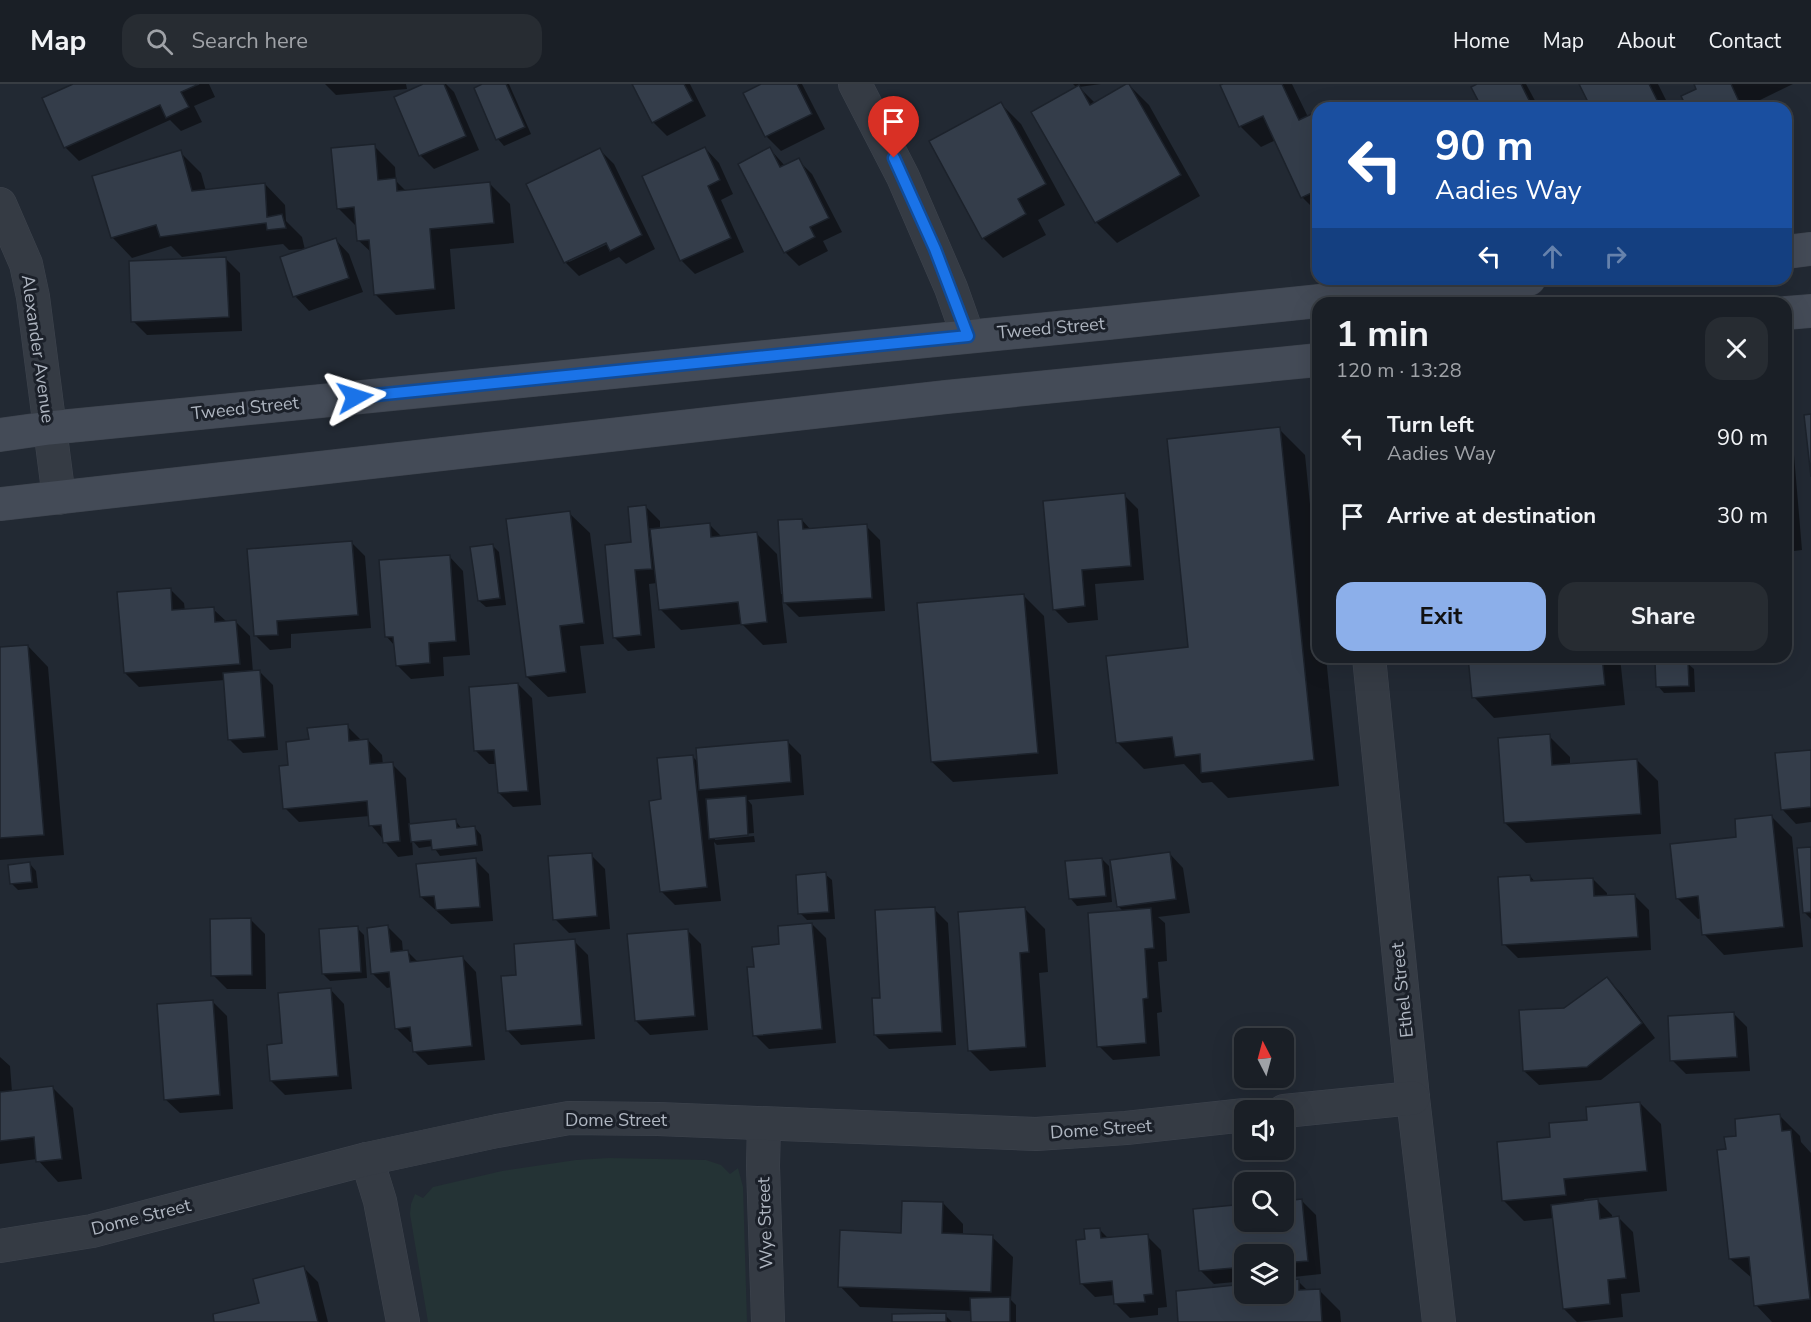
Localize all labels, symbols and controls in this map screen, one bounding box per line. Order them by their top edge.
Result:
search box [122,14,542,68]
text: Map [30,22,86,60]
icon: search [143,25,176,58]
text: Search here [191,26,308,56]
text: Home [1453,27,1510,55]
text: Map [1543,27,1584,55]
text: About [1617,27,1675,55]
text: Contact [1708,27,1781,55]
pin [868,96,919,158]
icon: arrive [877,105,910,138]
text: 90 m [1435,118,1534,175]
icon: left [1336,126,1414,204]
text: Aadies Way [1435,172,1582,209]
icon: left [1473,240,1506,273]
icon: ahead [1536,240,1569,273]
icon: right [1599,240,1632,273]
street label: Alexander Avenue [16,273,60,425]
text: 1 min [1336,310,1429,359]
street label: Tweed Street [996,311,1107,345]
button: close [1705,317,1768,380]
text: 120 m · 13:28 [1336,357,1462,384]
position arrow [323,365,387,429]
street label: Tweed Street [190,390,301,426]
text: Turn left [1387,410,1474,440]
icon: left [1336,422,1369,455]
text: 90 m [1717,423,1768,453]
text: Aadies Way [1387,440,1496,467]
icon: arrive [1336,500,1369,533]
text: Arrive at destination [1387,501,1596,531]
text: 30 m [1717,501,1768,531]
button: Exit [1336,582,1546,651]
button: Share [1558,582,1768,651]
street label: Ethel Street [1385,941,1419,1039]
north arrow [1234,1028,1294,1088]
map controls [1234,1028,1294,1304]
button: sound [1234,1100,1294,1160]
street label: Dome Street [565,1108,668,1132]
street label: Dome Street [1049,1113,1153,1145]
button: search [1234,1172,1294,1232]
street label: Wye Street [751,1176,779,1269]
street label: Dome Street [89,1193,194,1241]
button: layers [1234,1244,1294,1304]

